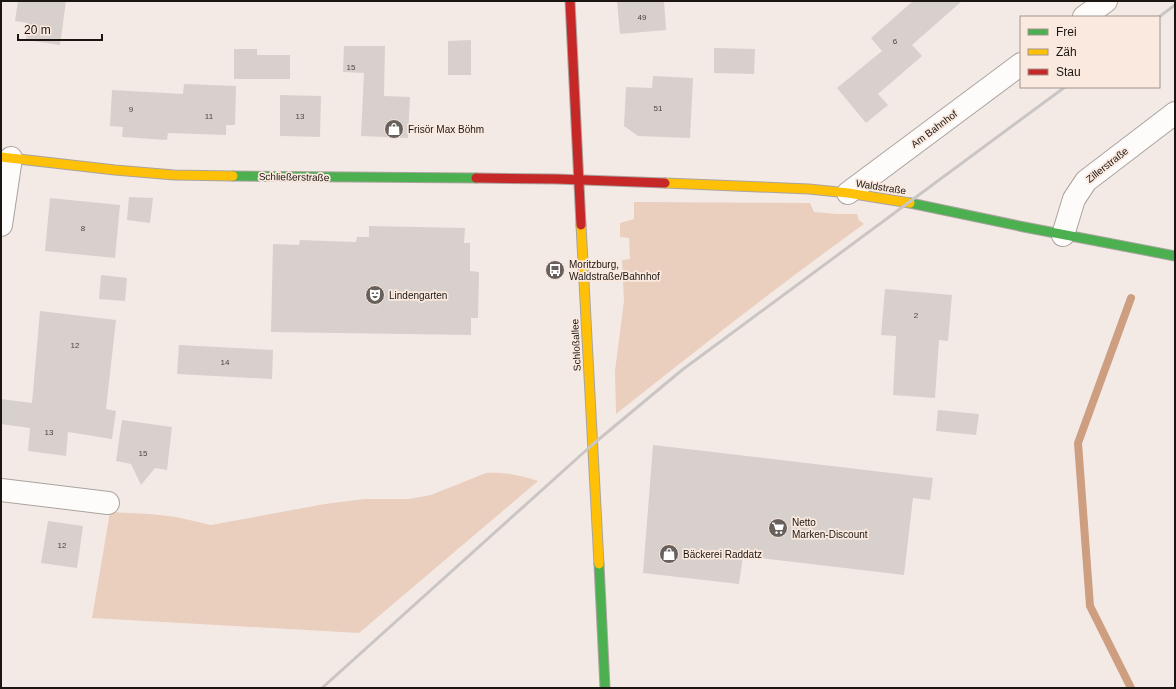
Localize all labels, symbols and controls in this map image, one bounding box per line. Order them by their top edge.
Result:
house number: 49 [638,13,647,22]
scale bar [18,16,102,42]
legend [1020,16,1160,88]
text: 20 m [24,23,51,37]
text: Frei [1056,25,1077,39]
house number: 6 [893,37,898,46]
text: Zäh [1056,45,1077,59]
house number: 15 [347,63,356,72]
text: Stau [1056,65,1081,79]
house number: 51 [654,104,663,113]
house number: 9 [129,105,134,114]
street label: Am Bahnhof [909,108,959,150]
house number: 11 [205,112,214,121]
house number: 13 [296,112,305,121]
shop icon: Frisör Max Böhm [383,118,405,140]
place label: Frisör Max Böhm [408,124,484,135]
street label: Zillerstraße [1084,145,1130,185]
street label: Schließerstraße [259,171,330,183]
street label: Waldstraße [855,178,907,196]
house number: 8 [81,224,86,233]
bus stop icon: Moritzburg, Waldstraße/Bahnhof [544,259,566,281]
place label: Moritzburg, Waldstraße/Bahnhof [569,259,660,282]
theatre icon: Lindengarten [364,284,386,306]
place label: Lindengarten [389,290,447,301]
house number: 2 [914,311,919,320]
street label: Schloßallee [569,318,583,371]
house number: 12 [71,341,80,350]
house number: 14 [221,358,230,367]
house number: 13 [45,428,54,437]
house number: 15 [139,449,148,458]
supermarket icon: Netto Marken-Discount [767,517,789,539]
place label: Netto Marken-Discount [792,517,868,540]
house number: 12 [58,541,67,550]
shop icon: Bäckerei Raddatz [658,543,680,565]
place label: Bäckerei Raddatz [683,549,762,560]

